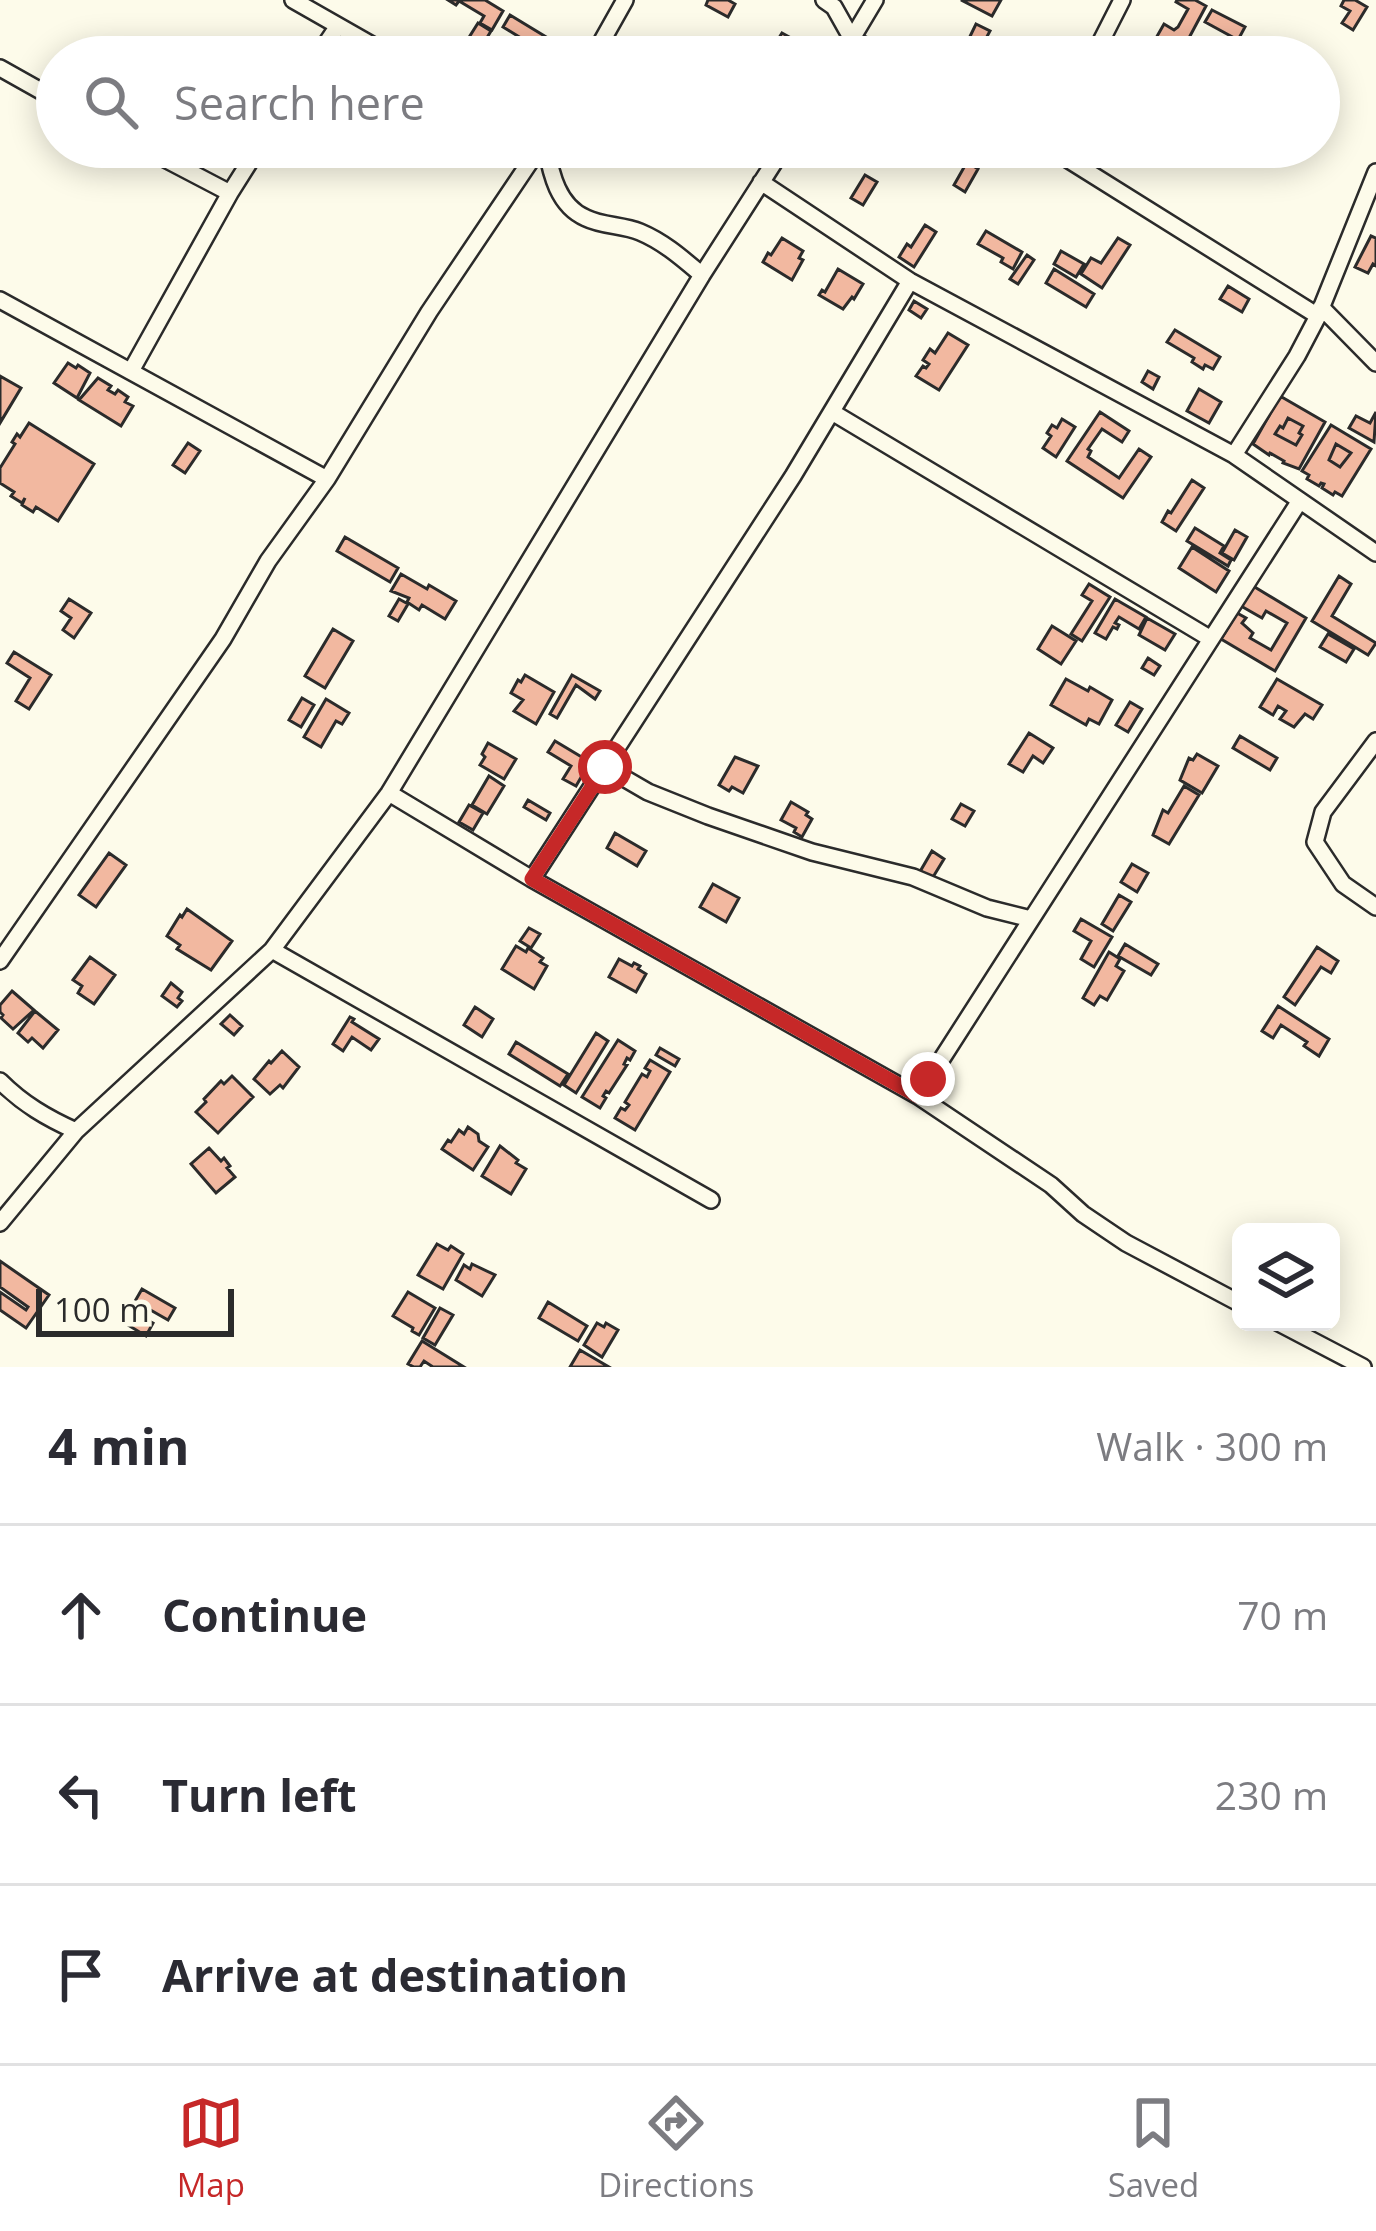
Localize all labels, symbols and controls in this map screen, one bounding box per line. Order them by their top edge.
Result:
search box [36,36,1340,168]
icon: search [78,69,144,135]
text: Search here [174,72,425,133]
route start [578,740,632,794]
route end [901,1052,955,1106]
map controls [1232,1223,1340,1331]
button: layers [1232,1223,1340,1331]
scale bar [36,1283,234,1336]
text: 100 m [54,1287,150,1332]
text: 4 min [48,1410,190,1480]
text: Walk · 300 m [1096,1419,1328,1472]
icon: ahead [48,1582,114,1648]
text: Continue [162,1584,367,1645]
text: 70 m [1237,1588,1328,1641]
icon: left [48,1762,114,1828]
text: Turn left [162,1764,357,1825]
text: 230 m [1215,1768,1328,1821]
icon: arrive [48,1942,114,2008]
text: Arrive at destination [162,1944,628,2005]
tab: Map [177,2090,245,2207]
tab: Directions [598,2090,754,2207]
tab: Saved [1108,2090,1199,2207]

